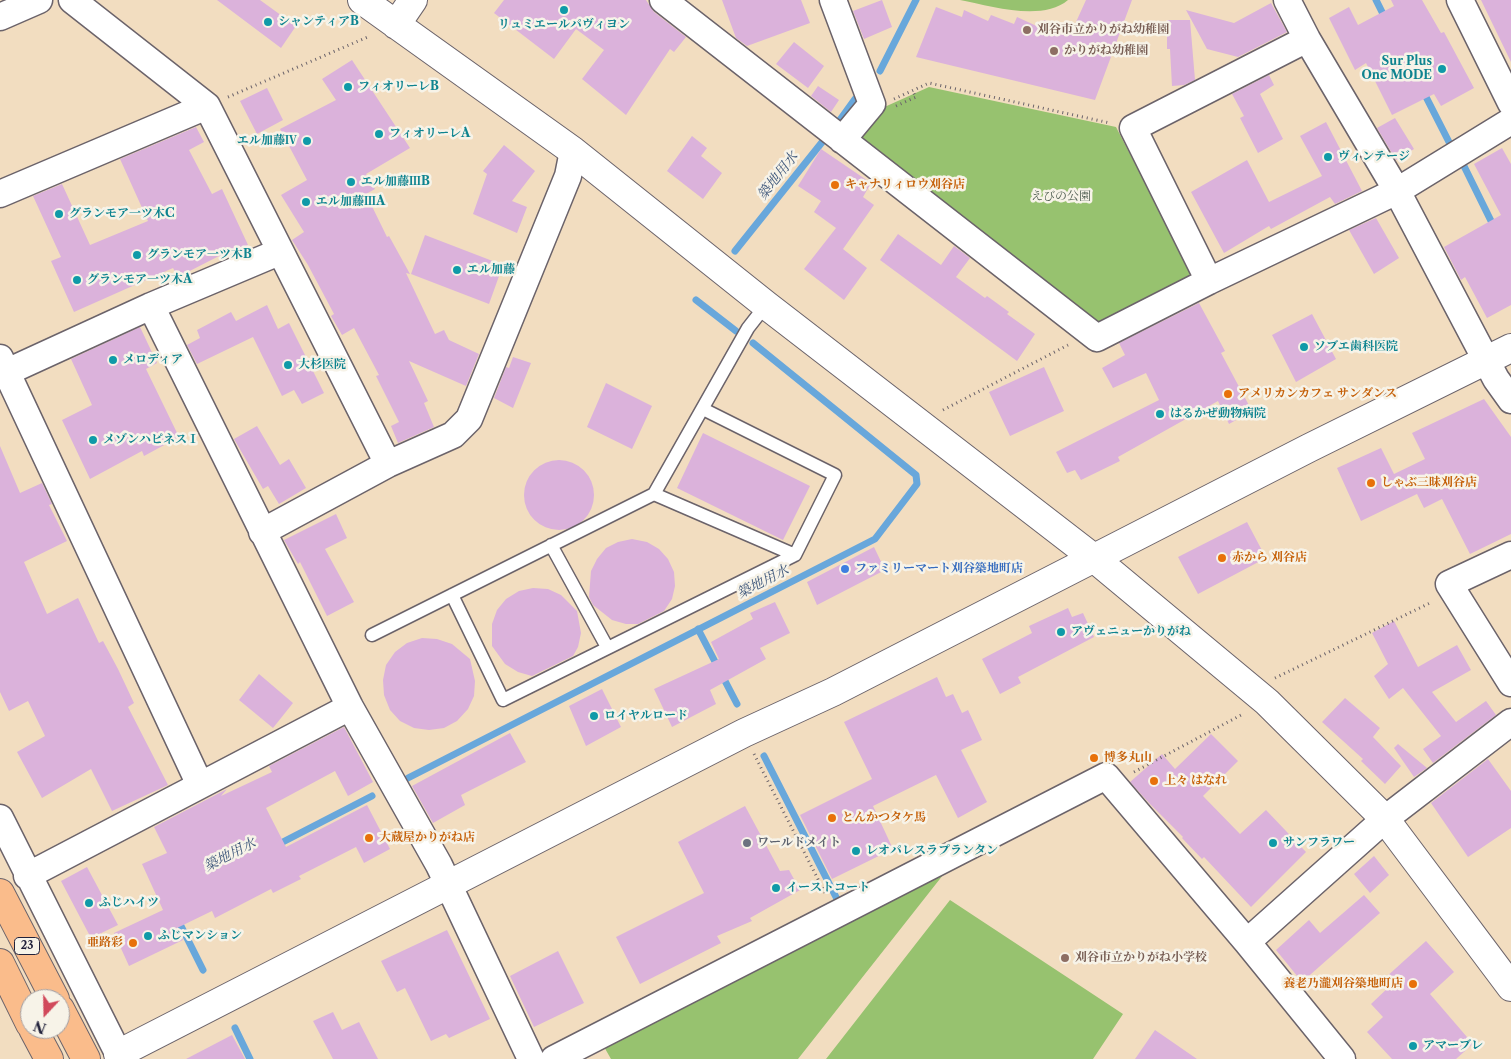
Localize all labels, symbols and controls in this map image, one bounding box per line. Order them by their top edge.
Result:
marker: リュミエールパヴィヨン [558,4,570,16]
place label: シャンティアB [278,15,359,29]
marker: シャンティアB [262,16,274,28]
place label: リュミエールパヴィヨン [498,18,630,32]
place label: 刈谷市立かりがね幼稚園 [1037,23,1169,37]
marker: 刈谷市立かりがね幼稚園 [1021,24,1033,36]
place label: かりがね幼稚園 [1064,44,1148,58]
marker: かりがね幼稚園 [1048,45,1060,57]
place label: Sur Plus One MODE [1362,55,1432,83]
marker: Sur Plus One MODE [1436,63,1448,75]
place label: フィオリーレB [358,80,439,94]
marker: フィオリーレB [342,81,354,93]
place label: フィオリーレA [389,127,470,141]
marker: フィオリーレA [373,128,385,140]
place label: エル加藤Ⅳ [237,134,297,148]
marker: エル加藤Ⅳ [301,135,313,147]
water label: 築地用水 [754,149,802,203]
place label: ヴィンテージ [1338,150,1410,164]
marker: ヴィンテージ [1322,151,1334,163]
place label: エル加藤ⅢB [361,175,430,189]
marker: エル加藤ⅢB [345,176,357,188]
place label: キャナリィロウ刈谷店 [845,178,965,192]
marker: キャナリィロウ刈谷店 [829,179,841,191]
park label: えびの公園 [1031,190,1091,204]
place label: エル加藤ⅢA [316,195,385,209]
marker: エル加藤ⅢA [300,196,312,208]
place label: グランモア一ツ木C [69,207,175,221]
marker: グランモア一ツ木C [53,208,65,220]
place label: グランモア一ツ木B [147,248,252,262]
marker: グランモア一ツ木B [131,249,143,261]
place label: エル加藤 [467,263,515,277]
marker: エル加藤 [451,264,463,276]
place label: グランモア一ツ木A [87,273,192,287]
marker: グランモア一ツ木A [71,274,83,286]
place label: ソブエ歯科医院 [1314,340,1398,354]
marker: ソブエ歯科医院 [1298,341,1310,353]
place label: メロディア [123,353,183,367]
marker: メロディア [107,354,119,366]
place label: 大杉医院 [298,358,346,372]
marker: 大杉医院 [282,359,294,371]
place label: アメリカンカフェ サンダンス [1238,387,1397,401]
marker: アメリカンカフェ サンダンス [1222,388,1234,400]
place label: はるかぜ動物病院 [1170,407,1266,421]
marker: はるかぜ動物病院 [1154,408,1166,420]
place label: メゾンハピネスⅠ [103,433,199,447]
marker: メゾンハピネスⅠ [87,434,99,446]
place label: しゃぶ三昧刈谷店 [1381,476,1477,490]
marker: しゃぶ三昧刈谷店 [1365,477,1377,489]
place label: 赤から 刈谷店 [1232,551,1307,565]
marker: 赤から 刈谷店 [1216,552,1228,564]
water label: 築地用水 [734,562,792,602]
place label: ファミリーマート刈谷築地町店 [855,562,1023,576]
marker: ファミリーマート刈谷築地町店 [839,563,851,575]
place label: アヴェニューかりがね [1071,625,1191,639]
marker: アヴェニューかりがね [1055,626,1067,638]
place label: ロイヤルロード [604,709,688,723]
marker: ロイヤルロード [588,710,600,722]
place label: 博多丸山 [1104,751,1152,765]
marker: 博多丸山 [1088,752,1100,764]
place label: 上々 はなれ [1164,774,1227,788]
marker: 上々 はなれ [1148,775,1160,787]
place label: とんかつタケ馬 [842,811,926,825]
marker: とんかつタケ馬 [826,812,838,824]
place label: 大蔵屋かりがね店 [379,831,475,845]
marker: 大蔵屋かりがね店 [363,832,375,844]
water label: 築地用水 [201,835,259,875]
place label: ワールドメイト [757,836,841,850]
place label: サンフラワー [1283,836,1355,850]
marker: ワールドメイト [741,837,753,849]
marker: サンフラワー [1267,837,1279,849]
place label: レオパレスラプランタン [866,844,998,858]
marker: レオパレスラプランタン [850,845,862,857]
place label: イーストコート [786,881,870,895]
marker: イーストコート [770,882,782,894]
place label: ふじハイツ [99,896,159,910]
marker: ふじハイツ [83,897,95,909]
place label: ふじマンション [158,929,242,943]
marker: ふじマンション [142,930,154,942]
place label: 亜路彩 [87,936,123,950]
marker: 亜路彩 [127,937,139,949]
road number: 23 [15,938,40,954]
place label: 刈谷市立かりがね小学校 [1075,951,1207,965]
marker: 刈谷市立かりがね小学校 [1059,952,1071,964]
place label: 養老乃瀧刈谷築地町店 [1283,977,1403,991]
marker: 養老乃瀧刈谷築地町店 [1407,978,1419,990]
north arrow [20,989,70,1039]
text: N [31,1016,49,1038]
place label: アマーブレ [1423,1039,1483,1053]
marker: アマーブレ [1407,1040,1419,1052]

